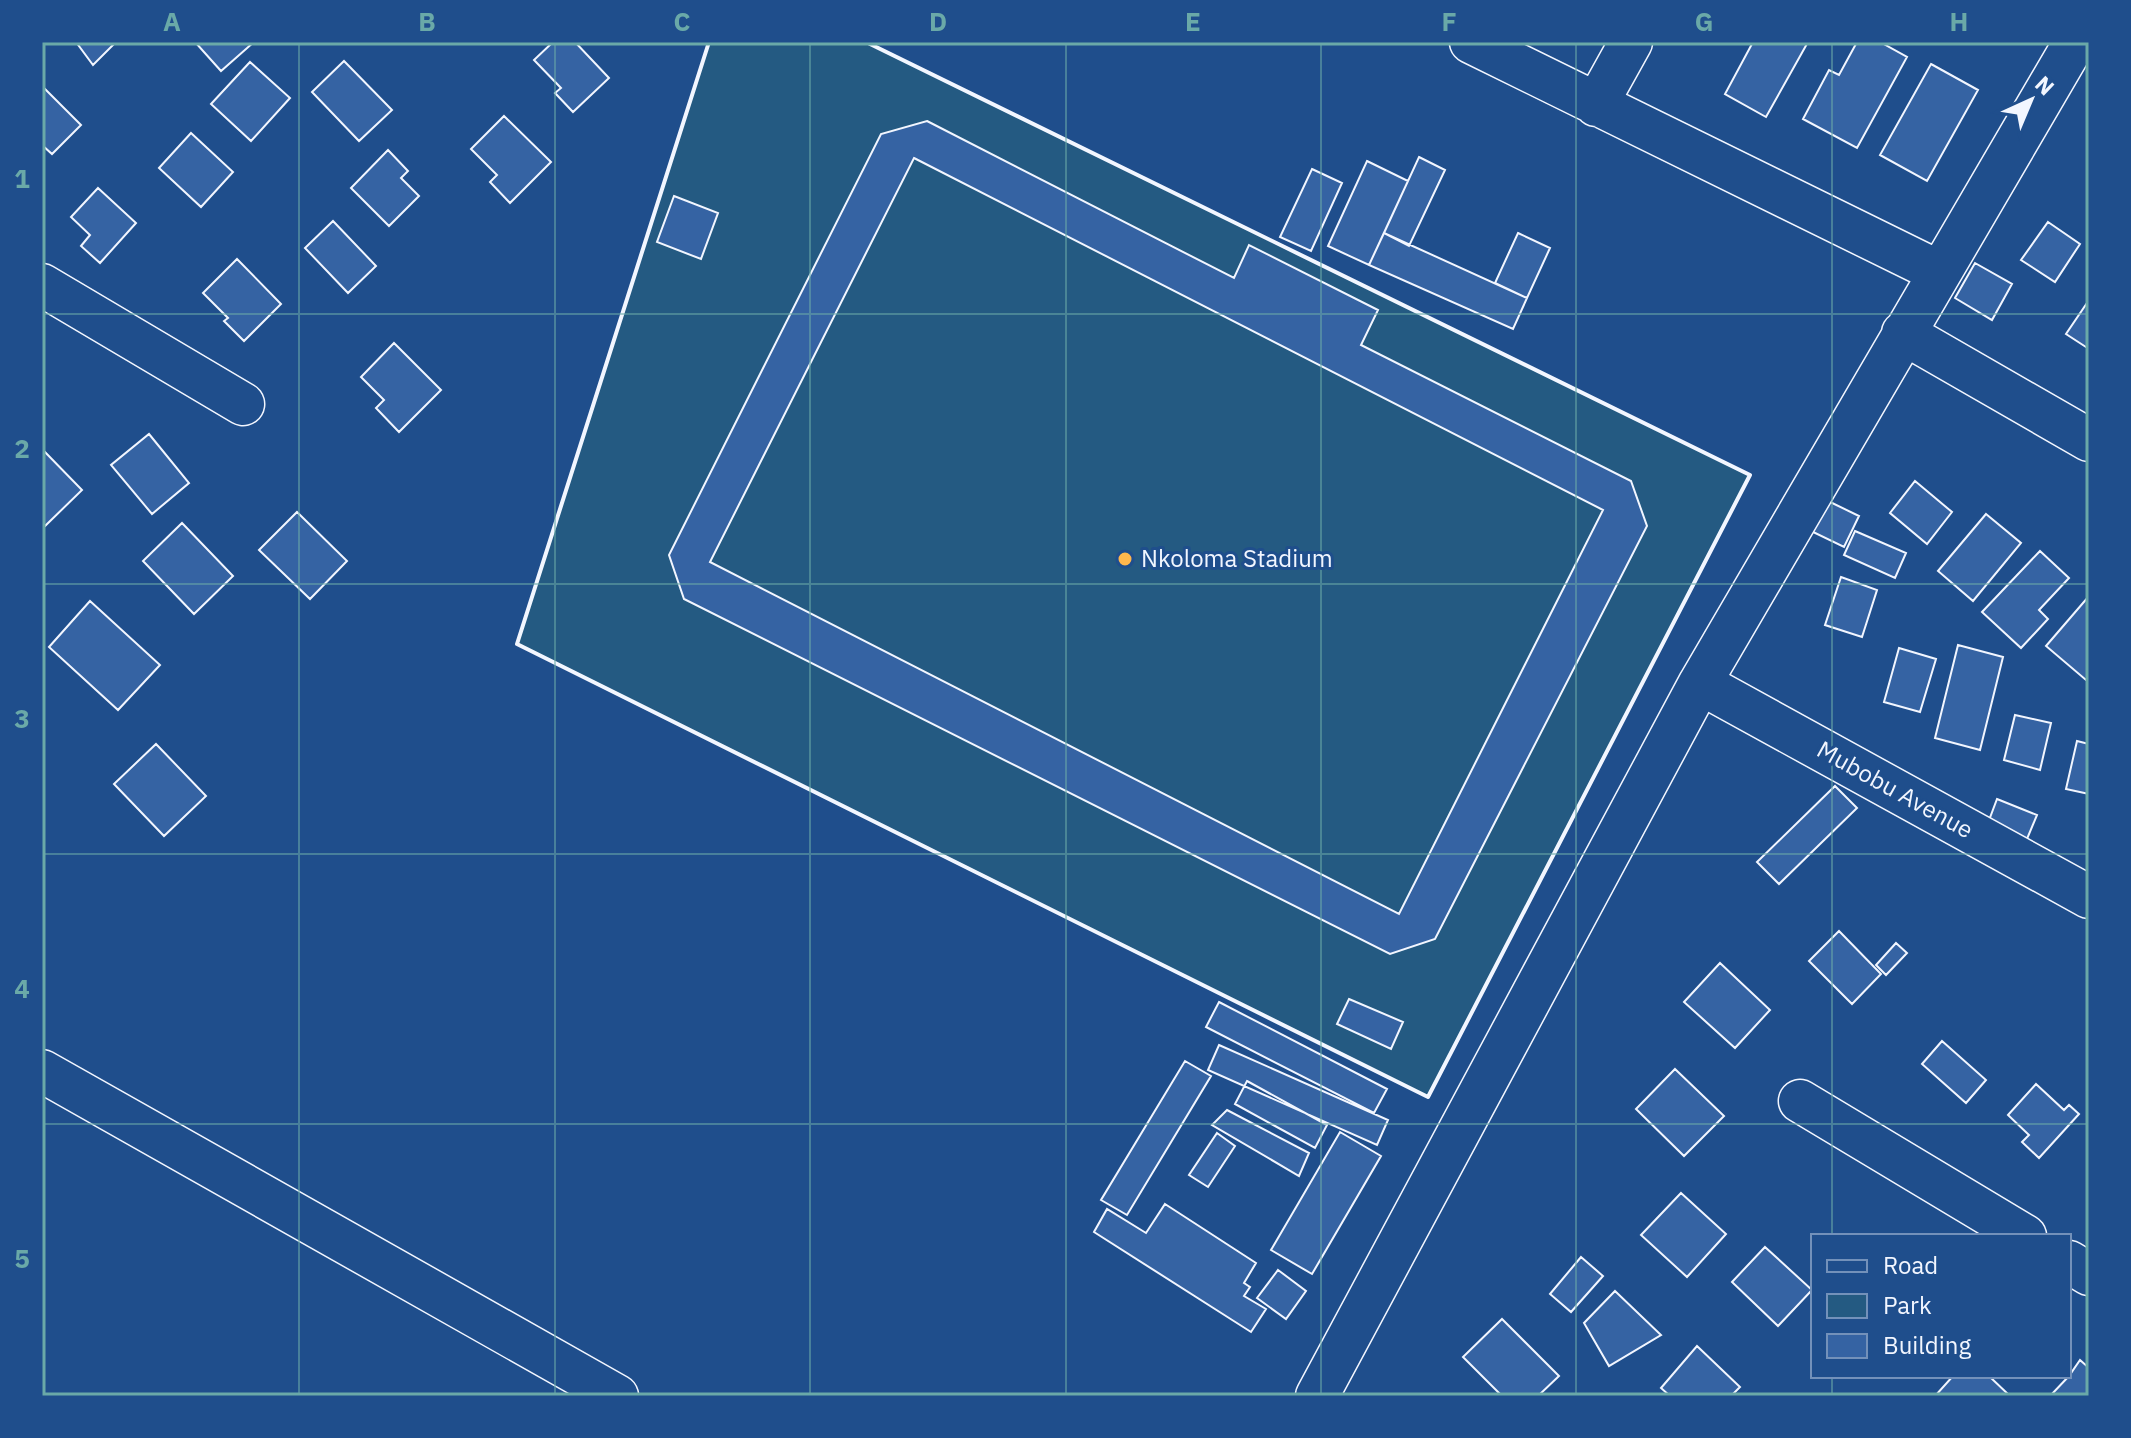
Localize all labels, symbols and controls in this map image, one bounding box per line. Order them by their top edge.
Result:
text: A [163,4,181,38]
text: B [418,4,436,38]
text: C [674,4,691,38]
text: D [929,4,947,38]
text: E [1185,4,1201,38]
text: F [1441,4,1457,38]
text: G [1695,4,1713,38]
text: H [1950,4,1968,38]
north arrow [1991,60,2071,140]
text: N [2029,69,2061,101]
text: 1 [14,161,30,195]
text: 2 [14,431,30,465]
place label: Nkoloma Stadium [1141,542,1333,574]
marker: Nkoloma Stadium [1116,550,1134,568]
text: 3 [14,701,30,735]
street label: Mubobu Avenue [1812,733,1979,845]
text: 4 [14,971,30,1005]
legend [1811,1234,2071,1378]
text: 5 [14,1241,30,1275]
text: Road [1883,1249,1938,1281]
text: Park [1883,1289,1932,1321]
text: Building [1883,1329,1971,1361]

